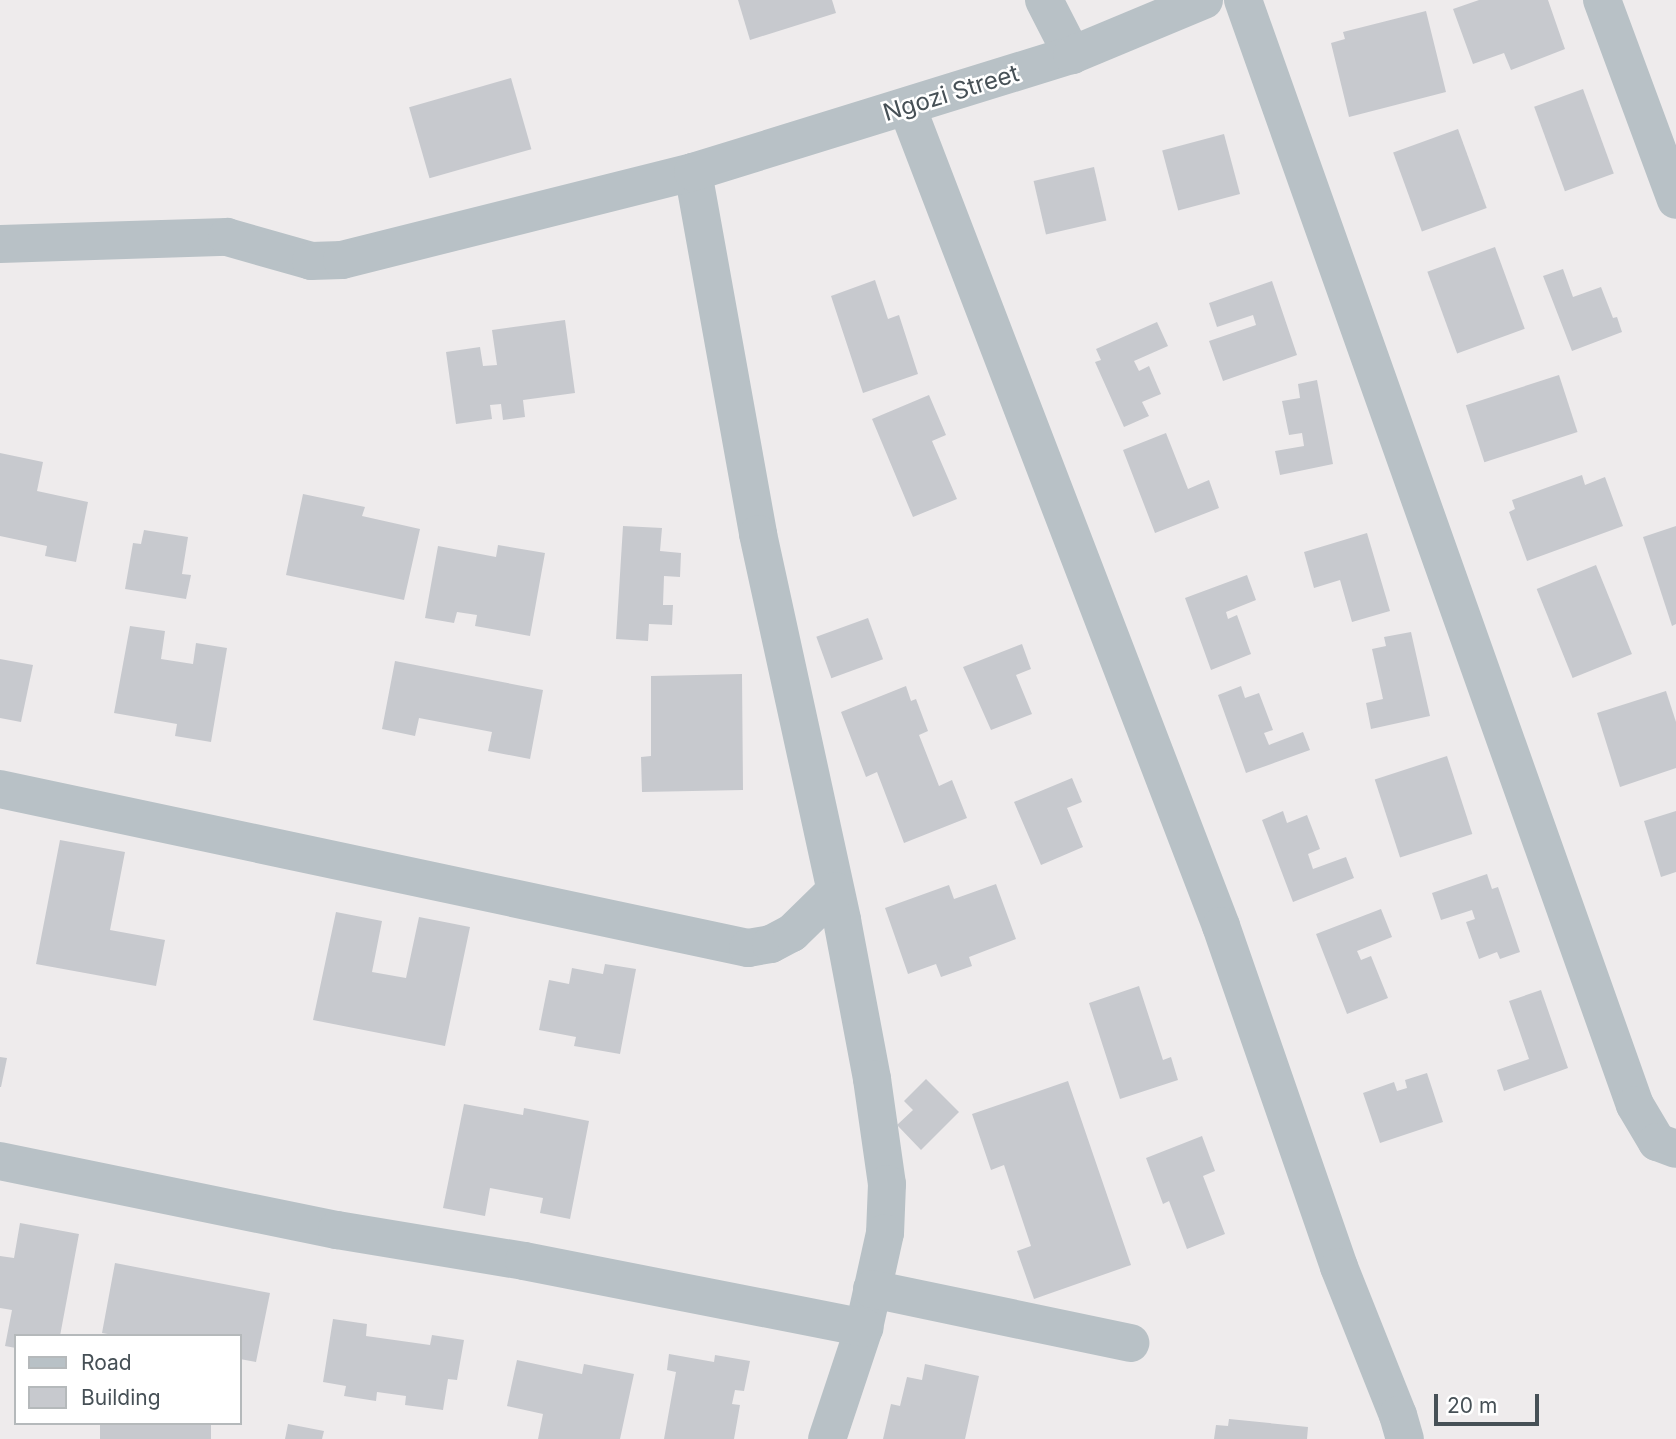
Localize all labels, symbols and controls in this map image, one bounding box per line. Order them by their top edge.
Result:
street label: Ngozi Street [880,59,1022,127]
legend [14,1334,242,1425]
text: Road [81,1350,132,1375]
scale bar [1438,1380,1543,1424]
text: Building [81,1385,161,1410]
text: 20 m [1447,1393,1497,1418]

